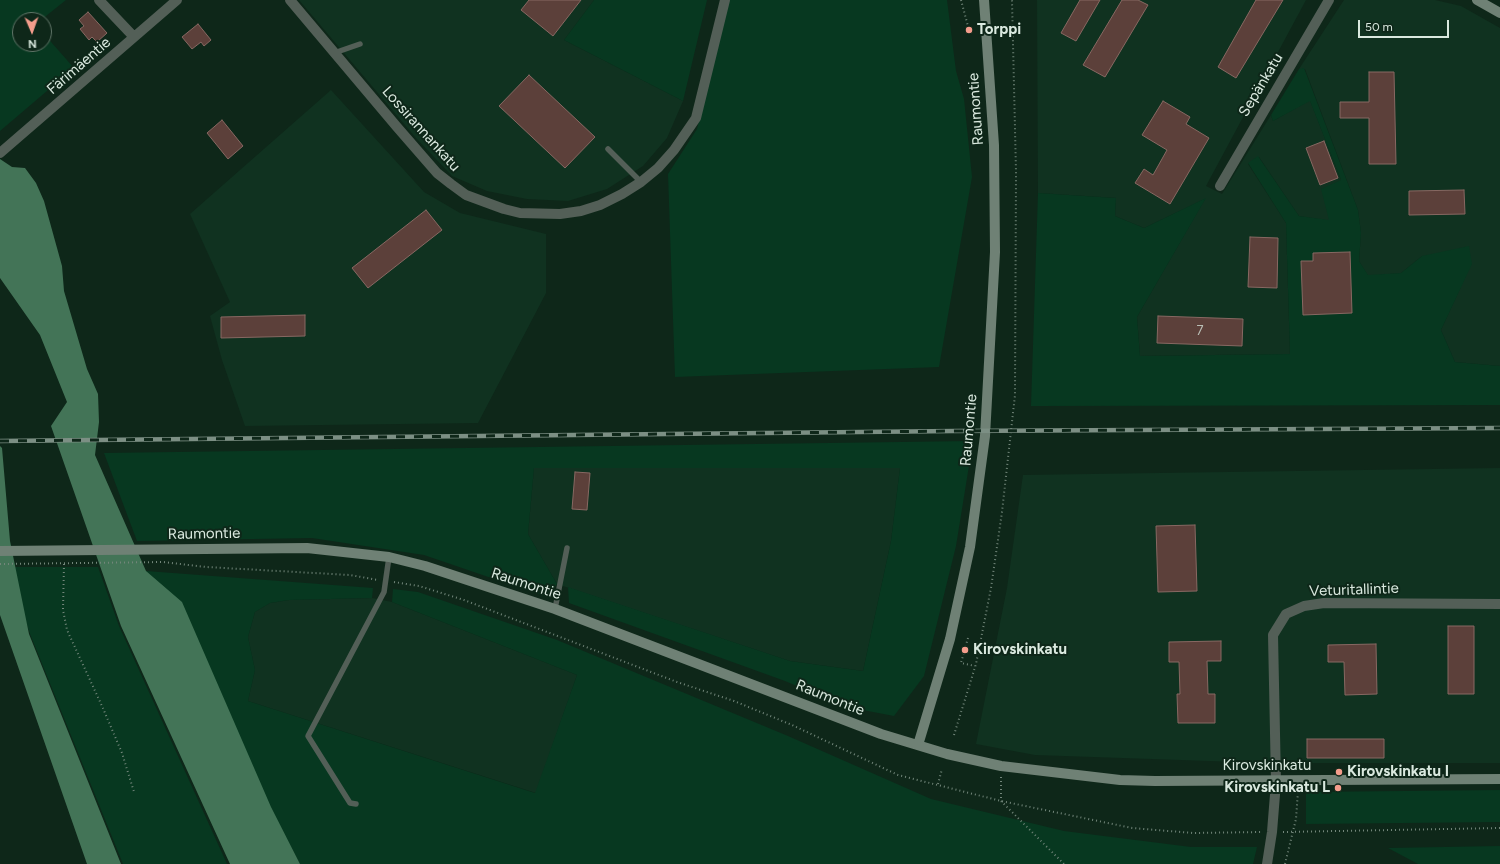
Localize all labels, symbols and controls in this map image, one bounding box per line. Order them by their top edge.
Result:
north arrow [12,12,52,52]
scale bar [1360,12,1451,38]
text: 50 m [1365,20,1393,34]
place label: Torppi [977,21,1021,39]
marker: Torppi [964,25,974,35]
street label: Färimäentie [43,33,115,99]
text: N [28,37,37,50]
street label: Sepänkatu [1235,50,1287,120]
street label: Raumontie [964,72,988,146]
street label: Lossirannankatu [378,83,464,175]
house number: 7 [1197,323,1203,339]
street label: Raumontie [957,393,981,467]
street label: Raumontie [168,524,240,544]
street label: Raumontie [489,564,563,604]
street label: Veturitallintie [1309,579,1399,601]
place label: Kirovskinkatu [973,641,1067,659]
marker: Kirovskinkatu [960,645,970,655]
street label: Raumontie [793,676,867,720]
street label: Kirovskinkatu [1223,757,1311,775]
place label: Kirovskinkatu I [1347,763,1449,781]
marker: Kirovskinkatu I [1334,767,1344,777]
place label: Kirovskinkatu L [1224,779,1330,797]
marker: Kirovskinkatu L [1333,783,1343,793]

